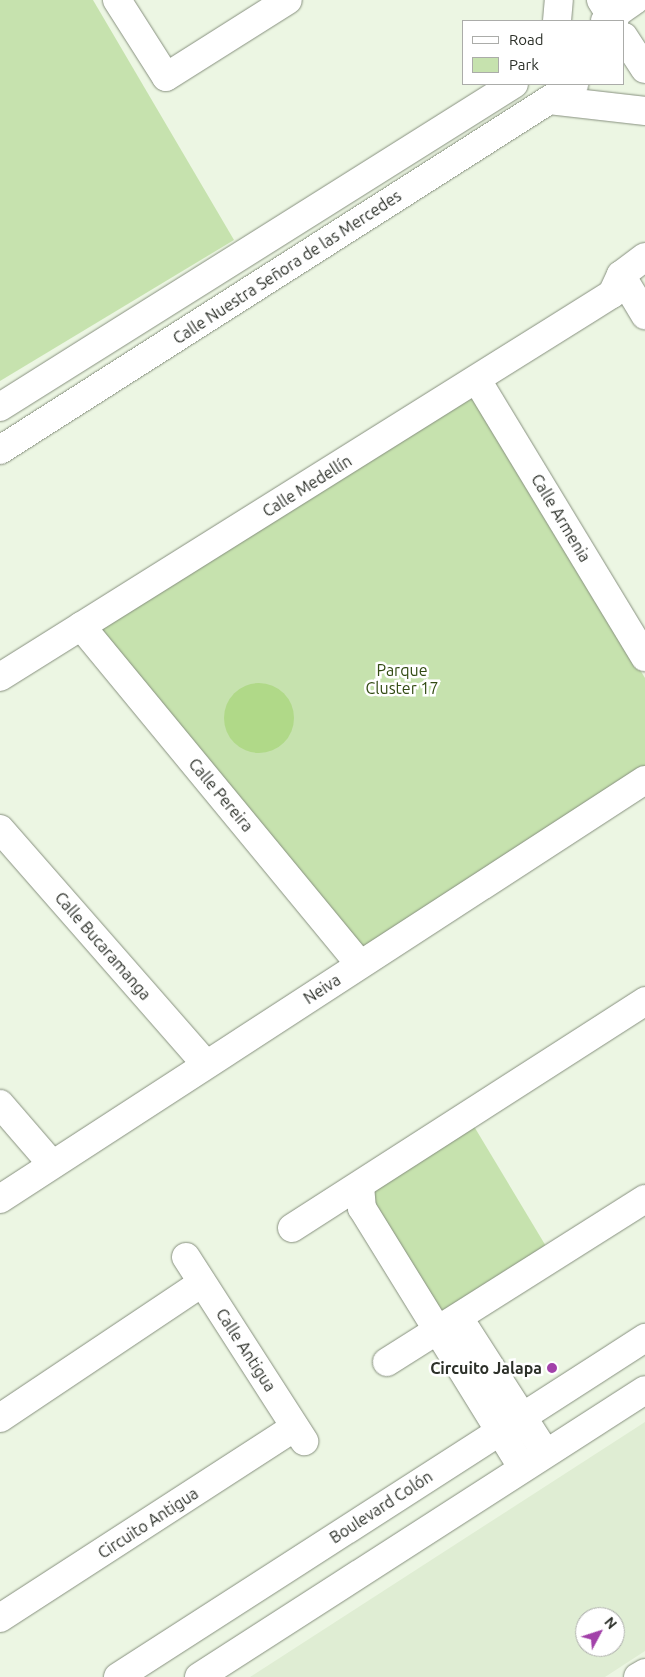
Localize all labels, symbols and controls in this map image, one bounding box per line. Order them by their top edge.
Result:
legend [462,20,625,85]
text: Road [509,31,544,48]
text: Park [509,56,539,73]
street label: Calle Nuestra Señora de las Mercedes [169,186,405,348]
street label: Calle Medellín [259,451,355,521]
street label: Calle Armenia [527,471,595,565]
park label: Parque Cluster 17 [366,660,438,698]
street label: Calle Pereira [185,754,257,836]
street label: Calle Bucaramanga [51,888,155,1004]
street label: Neiva [300,970,344,1008]
street label: Calle Antigua [212,1305,280,1395]
place label: Circuito Jalapa [430,1358,542,1378]
marker: Circuito Jalapa [546,1362,558,1374]
street label: Boulevard Colón [326,1467,436,1547]
street label: Circuito Antigua [94,1483,202,1563]
north arrow [575,1607,625,1657]
text: N [601,1614,620,1632]

